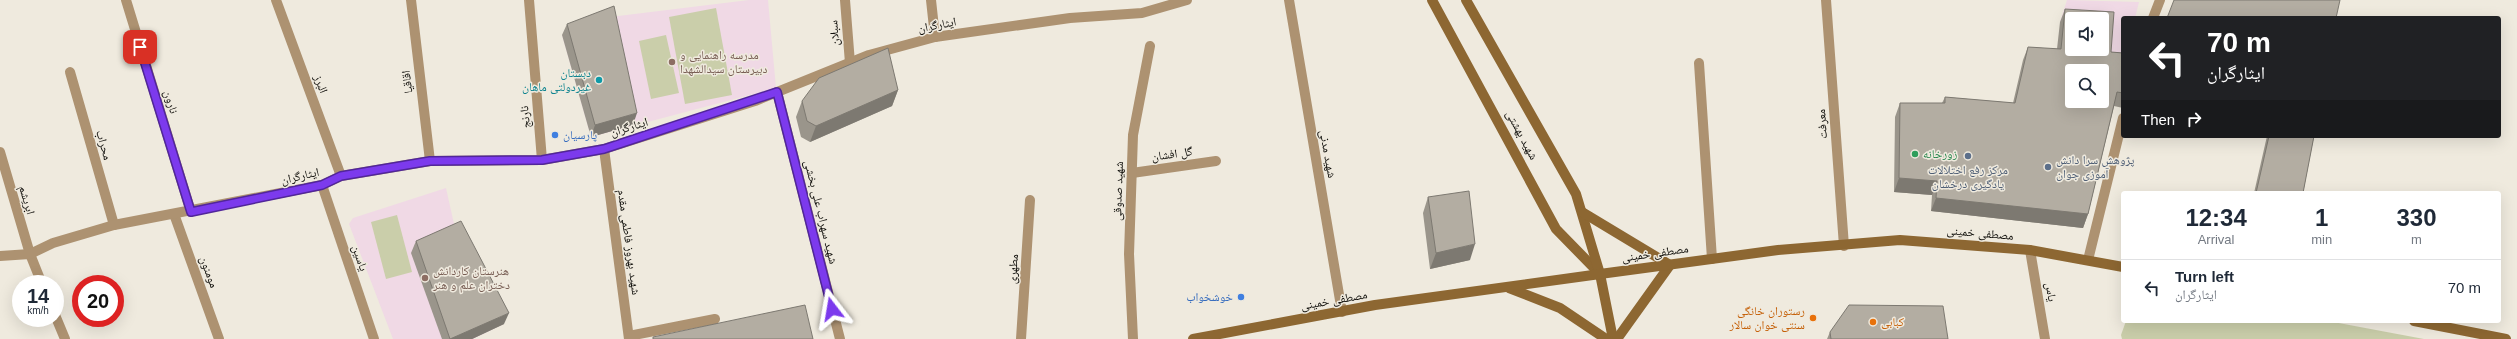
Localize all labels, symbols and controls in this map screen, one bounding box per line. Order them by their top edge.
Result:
map controls [2065,12,2109,108]
button: sound [2065,12,2109,56]
street label: ایثارگران [917,14,957,36]
street label: سبلان [826,20,842,46]
text: 70 m [2207,27,2271,58]
pin [123,30,157,64]
icon: left [2141,32,2193,84]
icon: arrive [129,36,151,58]
place label: مدرسه راهنمایی و دبیرستان سیدالشهدا [680,48,767,76]
marker: مدرسه راهنمایی و دبیرستان سیدالشهدا [667,57,677,67]
text: ایثارگران [2207,63,2265,83]
button: search [2065,64,2109,108]
place label: دبستان غیردولتی ماهان [522,66,591,94]
street label: اقاقیا [399,69,416,94]
street label: البرز [311,72,331,95]
marker: دبستان غیردولتی ماهان [594,75,604,85]
street label: نارون [161,89,181,115]
street label: نارنج [517,105,533,129]
street label: شهید بهشتی [1503,108,1541,162]
street label: معرفت [1814,108,1830,140]
icon: right [2183,108,2205,130]
text: Then [2141,111,2175,128]
street label: ایثارگران [608,115,650,140]
street label: محراب [93,128,115,162]
place label: پارسیان [563,128,598,142]
street label: شهید مدنی [1317,129,1339,179]
marker: پارسیان [550,130,560,140]
street label: گل افشان [1151,144,1193,164]
place label: زورخانه [1923,147,1958,161]
marker: زورخانه [1910,149,1920,159]
marker: مرکز رفع اختلالات یادگیری درخشان [1963,151,1973,161]
place label: پژوهش سرا دانش آموزی جوان [2056,153,2135,181]
street label: شهید سهراب علی بخشی [801,159,841,266]
street label: شهید صدوقی [1110,161,1126,221]
marker: پژوهش سرا دانش آموزی جوان [2043,162,2053,172]
place label: مرکز رفع اختلالات یادگیری درخشان [1928,163,2008,191]
street label: ایثارگران [280,165,321,187]
street label: ابریشم [15,184,38,216]
street label: شهید بهروز فاطمی مقدم [614,188,643,296]
text: 12:34 [2185,204,2247,231]
text: 1 [2315,204,2328,231]
text: 330 [2397,204,2437,231]
street label: مصطفی خمینی [1946,223,2014,243]
text: Arrival [2198,232,2235,247]
text: min [2311,232,2332,247]
text: m [2411,232,2422,247]
street label: مصطفی خمینی [1621,241,1689,265]
street label: یاسین [349,243,371,273]
street label: مومنون [197,254,221,290]
street label: مطهری [1005,254,1021,284]
place label: هنرستان کاردانش دختران علم و هنر [432,264,510,293]
text: Turn left [2175,268,2234,285]
marker: هنرستان کاردانش دختران علم و هنر [420,273,430,283]
speed limit sign: 20 [72,275,124,327]
icon: left [2141,277,2163,299]
text: 70 m [2448,279,2481,296]
street label: یاس [2042,281,2059,303]
text: 14 [27,285,49,307]
street label: مصطفی خمینی [1300,287,1368,313]
text: ایثارگران [2175,287,2217,302]
position arrow [811,288,853,330]
place label: خوشخواب [1186,290,1233,304]
marker: خوشخواب [1236,292,1246,302]
place label: رستوران خانگی سنتی خوان سالار [1728,304,1805,332]
text: km/h [27,305,49,316]
marker: رستوران خانگی سنتی خوان سالار [1808,313,1818,323]
place label: کبابی [1881,315,1904,329]
marker: کبابی [1868,317,1878,327]

